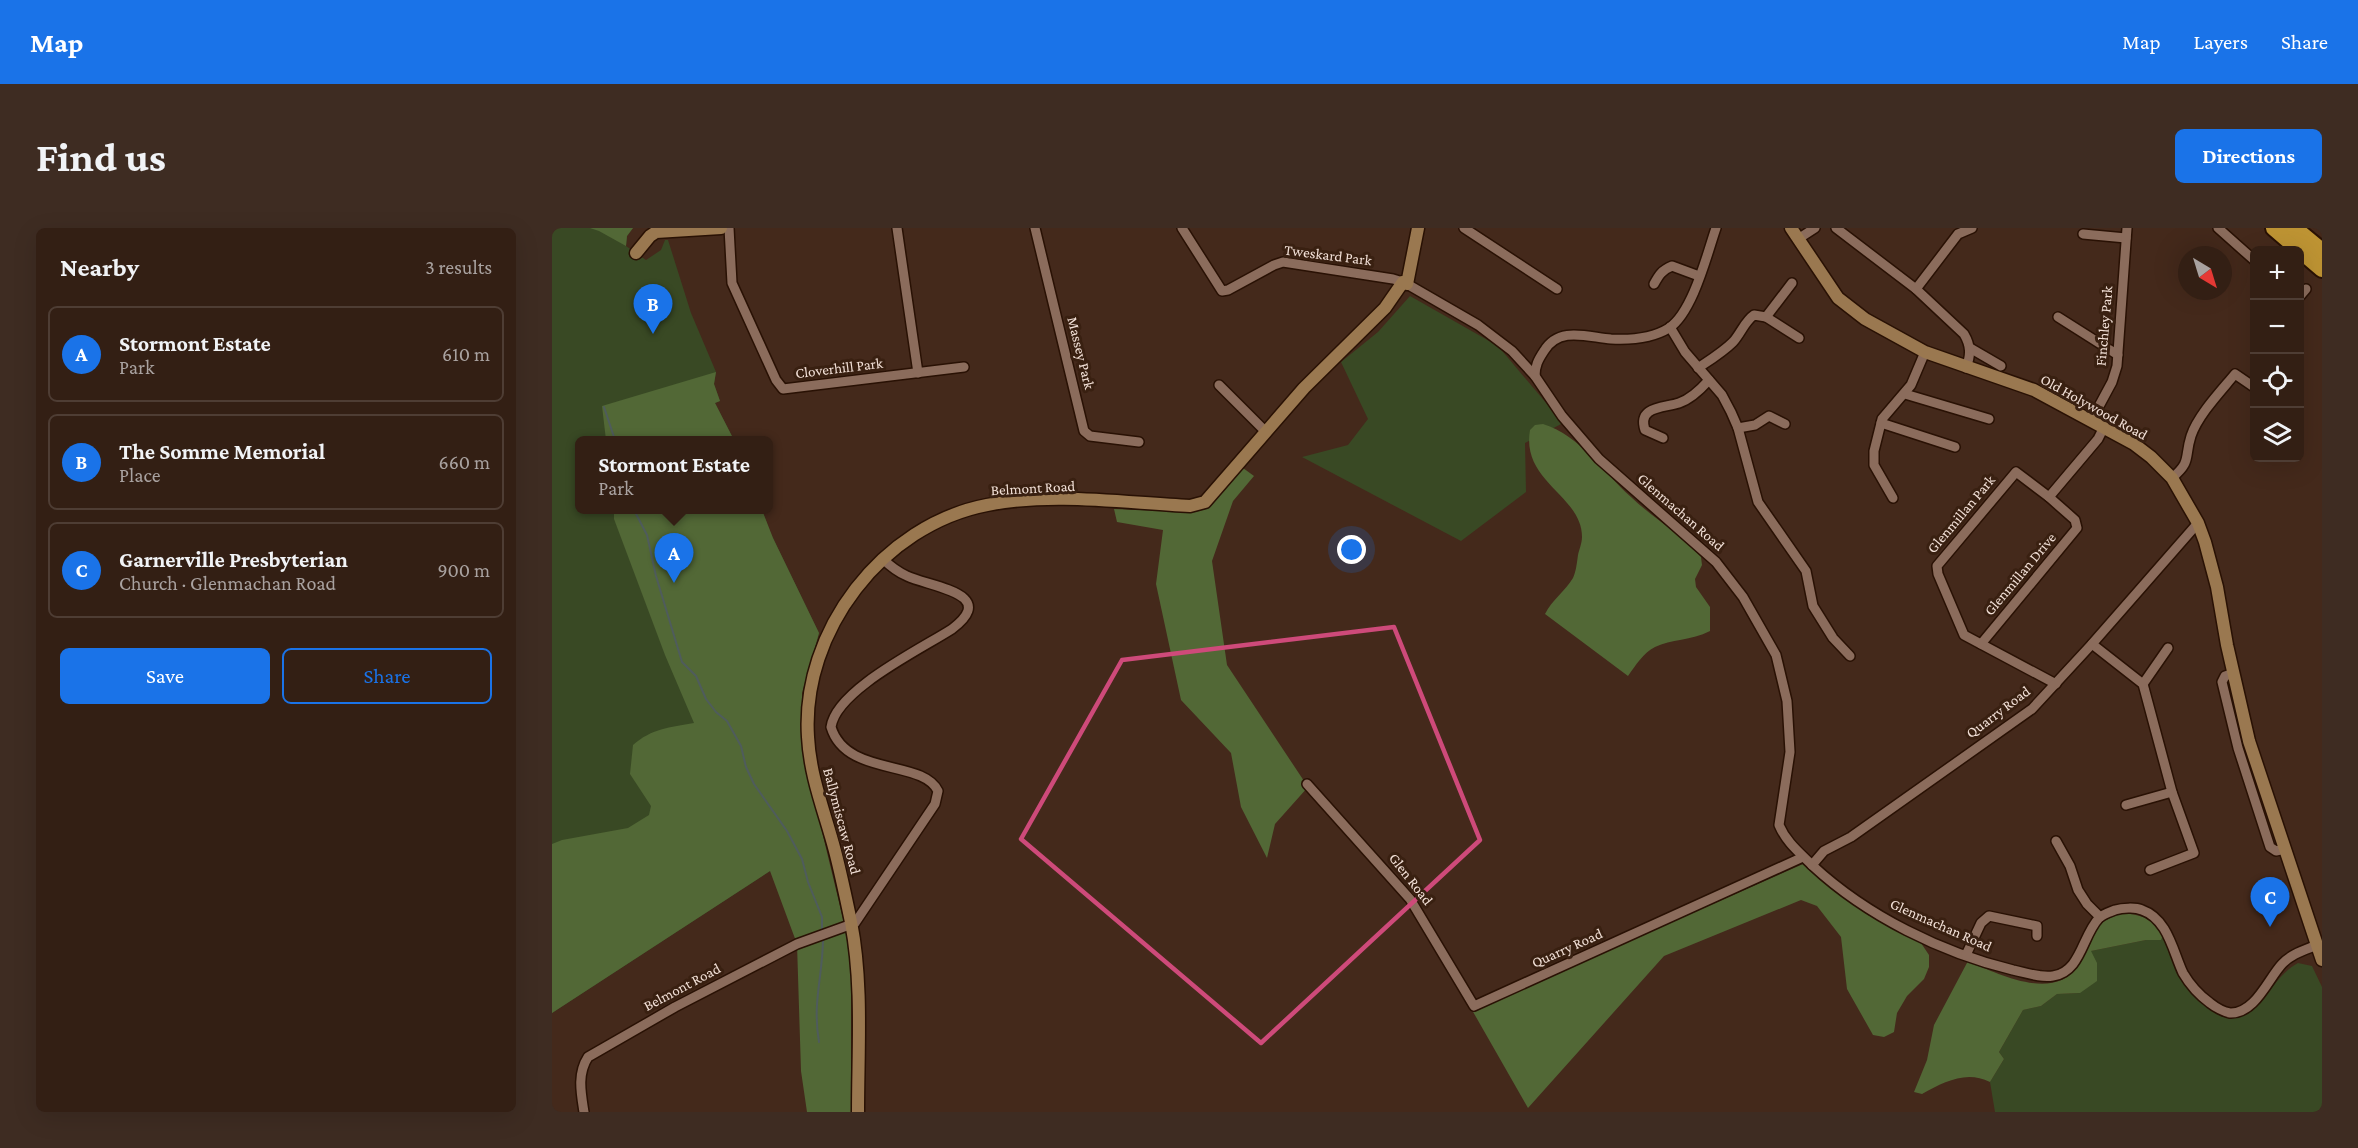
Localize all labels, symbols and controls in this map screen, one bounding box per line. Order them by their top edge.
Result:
text: Map [30,27,83,58]
text: Map [2122,30,2161,54]
text: Layers [2194,30,2248,54]
text: Share [2281,30,2328,54]
button: Directions [2175,129,2322,183]
text: Find us [36,133,166,180]
street label: Tweskard Park [1283,242,1373,268]
north arrow [2178,246,2232,300]
map controls [2250,246,2304,462]
button: + [2250,246,2304,300]
text: Nearby [60,253,139,282]
text: 3 results [425,256,492,278]
street label: Finchley Park [2093,284,2117,367]
pin: B [634,285,672,334]
button: − [2250,300,2304,354]
street label: Massey Park [1063,315,1098,392]
text: Stormont Estate [119,331,271,356]
text: A [76,343,87,365]
text: 610 m [442,343,490,365]
button: locate [2250,354,2304,408]
street label: Cloverhill Park [794,355,885,381]
text: Park [119,356,155,378]
street label: Old Holywood Road [2037,371,2150,444]
button: layers [2250,408,2304,462]
popup [575,436,773,514]
text: The Somme Memorial [119,439,325,464]
text: B [76,451,87,473]
text: 660 m [439,451,490,473]
text: Stormont Estate [598,452,750,477]
text: Place [119,464,161,486]
street label: Glenmachan Road [1634,470,1728,554]
street label: Glenmillan Park [1924,471,1999,556]
text: Park [598,477,634,499]
street label: Belmont Road [990,478,1076,498]
street label: Glenmillan Drive [1981,529,2059,618]
pin: A [654,534,694,583]
your location [1337,535,1366,564]
text: Garnerville Presbyterian [119,547,348,572]
text: C [75,559,88,581]
text: 900 m [437,559,490,581]
text: Church · Glenmachan Road [119,572,336,594]
button: Save [60,648,270,704]
button: Share [282,648,492,704]
street label: Quarry Road [1963,683,2034,742]
street label: Ballymiscaw Road [819,766,864,876]
street label: Glen Road [1386,850,1436,908]
pin: C [2250,878,2290,927]
street label: Glenmachan Road [1888,895,1994,955]
street label: Quarry Road [1529,925,1605,972]
street label: Belmont Road [641,960,723,1014]

